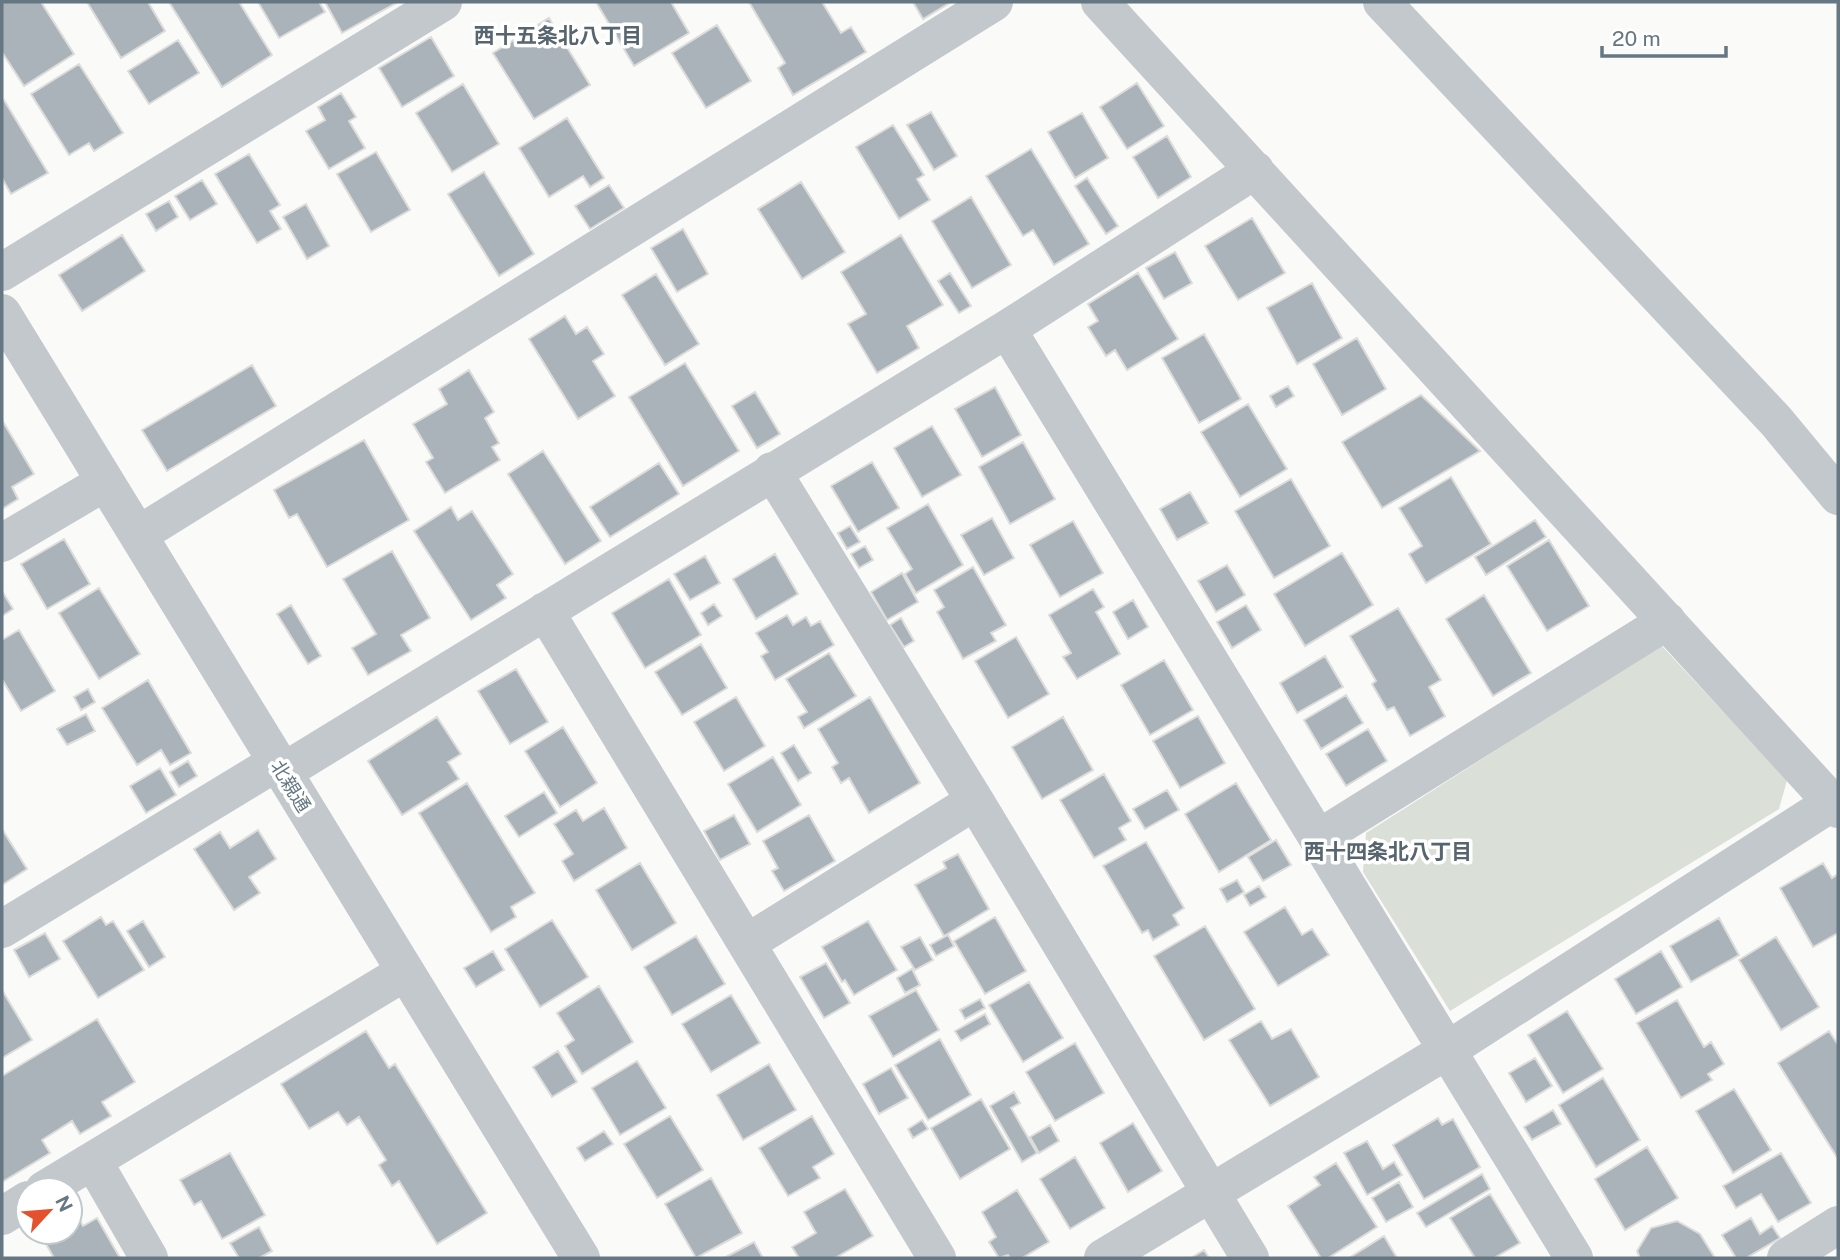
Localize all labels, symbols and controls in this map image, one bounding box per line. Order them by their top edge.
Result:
scale bar [1602,14,1726,58]
district label: 西十五条北八丁目 [474,23,642,48]
text: 20 m [1612,26,1661,51]
street label: 北親通 [267,756,315,816]
district label: 西十四条北八丁目 [1304,839,1472,864]
north arrow [14,1176,84,1246]
text: N [51,1192,77,1215]

